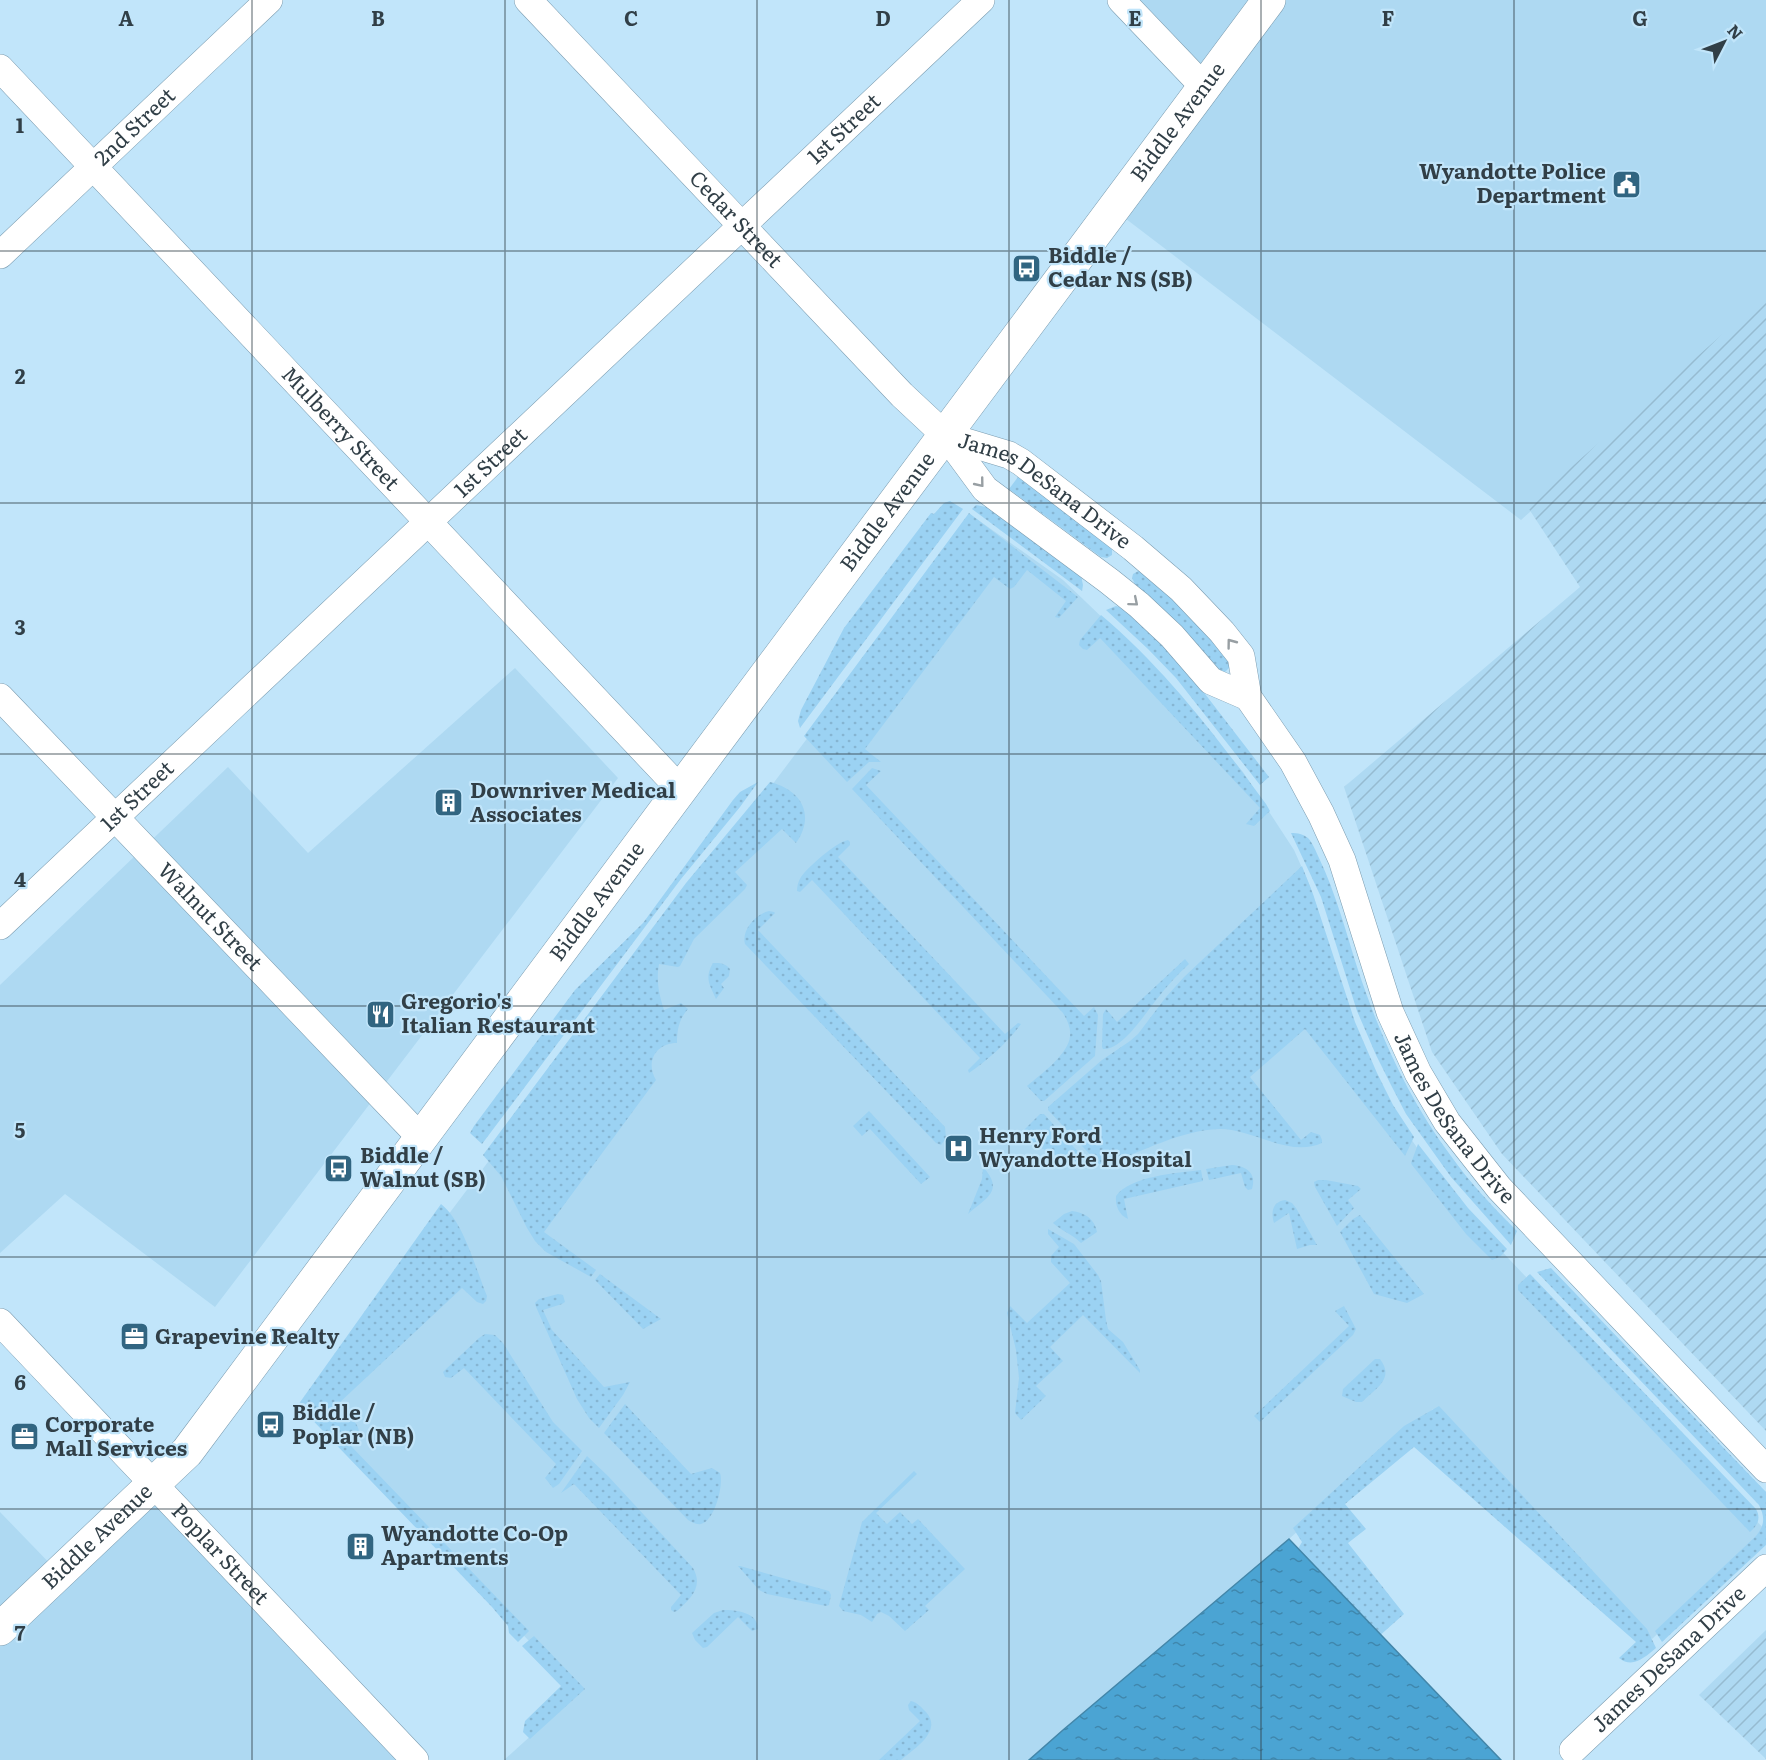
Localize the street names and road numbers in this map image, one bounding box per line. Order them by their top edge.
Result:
street label: Biddle Avenue [1121,54,1231,187]
street label: 2nd Street [86,79,181,171]
street label: 1st Street [799,84,887,170]
street label: Cedar Street [684,162,792,274]
street label: Mulberry Street [276,358,409,496]
street label: 1st Street [446,418,533,503]
street label: James DeSana Drive [955,423,1139,555]
street label: Biddle Avenue [831,444,941,577]
street label: 1st Street [92,752,180,837]
street label: Biddle Avenue [540,834,650,966]
street label: Walnut Street [152,854,272,977]
street label: James DeSana Drive [1388,1026,1524,1209]
street label: Biddle Avenue [33,1475,158,1595]
street label: Poplar Street [166,1495,278,1611]
street label: James DeSana Drive [1583,1577,1751,1738]

